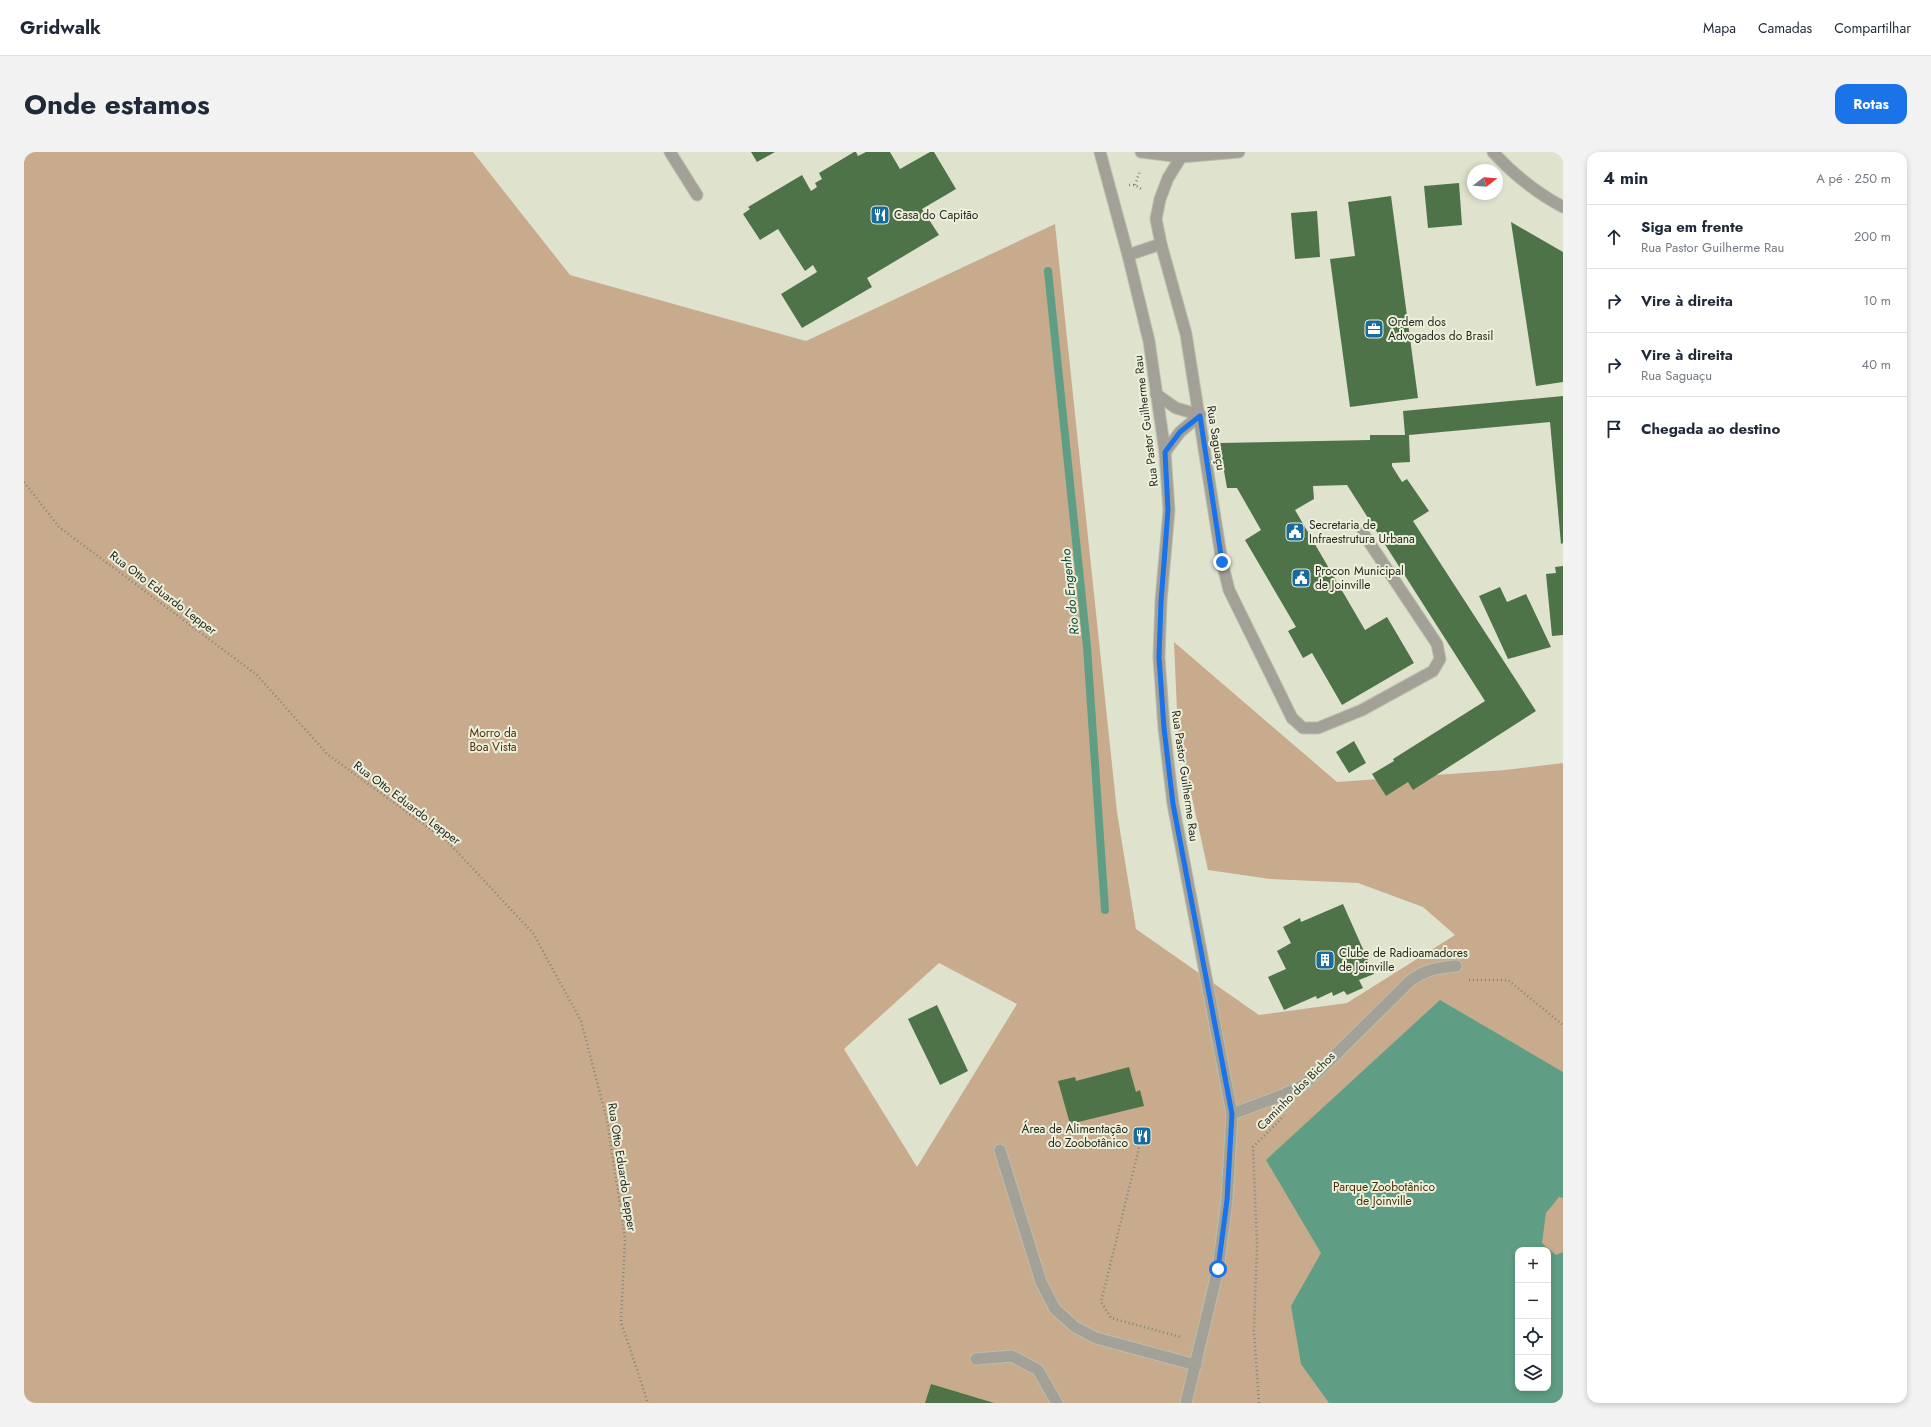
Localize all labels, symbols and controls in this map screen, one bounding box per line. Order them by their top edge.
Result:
text: Gridwalk [20,14,101,41]
text: Mapa [1703,18,1736,38]
text: Camadas [1758,18,1812,38]
text: Compartilhar [1834,18,1911,38]
text: Onde estamos [24,84,210,125]
button: Rotas [1835,84,1907,124]
north arrow [1467,164,1503,200]
text: 4 min [1603,166,1648,190]
text: A pé · 250 m [1816,169,1891,188]
restaurant icon: Casa do Capitão [869,204,891,226]
place label: Casa do Capitão [894,206,979,224]
text: Siga em frente [1641,216,1743,238]
icon: ahead [1603,226,1625,248]
text: 200 m [1854,227,1891,246]
text: Rua Pastor Guilherme Rau [1641,238,1784,257]
icon: right [1603,290,1625,312]
text: Vire à direita [1641,290,1733,312]
text: 10 m [1863,291,1891,310]
place label: Ordem dos Advogados do Brasil [1388,313,1493,345]
office icon: Ordem dos Advogados do Brasil [1363,318,1385,340]
text: Vire à direita [1641,344,1733,366]
street label: Rua Pastor Guilherme Rau [1129,354,1163,488]
icon: right [1603,354,1625,376]
text: 40 m [1862,355,1891,374]
text: Rua Saguaçu [1641,366,1712,385]
street label: Rua Saguaçu [1202,404,1230,472]
icon: arrive [1603,418,1625,440]
text: Chegada ao destino [1641,418,1780,440]
place label: Secretaria de Infraestrutura Urbana [1309,516,1415,548]
public building icon: Secretaria de Infraestrutura Urbana [1284,521,1306,543]
street label: Rua Otto Eduardo Lepper [106,547,221,640]
water label: Rio do Engenho [1056,548,1084,636]
route end [1213,553,1231,571]
place label: Procon Municipal de Joinville [1315,562,1404,594]
public building icon: Procon Municipal de Joinville [1290,567,1312,589]
street label: Rua Pastor Guilherme Rau [1167,709,1203,843]
park label: Morro da Boa Vista [469,724,517,756]
street label: Rua Otto Eduardo Lepper [350,757,465,850]
place label: Clube de Radioamadores de Joinville [1339,944,1468,976]
building icon: Clube de Radioamadores de Joinville [1314,949,1336,971]
street label: Caminho dos Bichos [1253,1048,1339,1134]
street label: Rua Otto Eduardo Lepper [603,1101,641,1233]
place label: Área de Alimentação do Zoobotânico [1022,1120,1128,1152]
restaurant icon: Área de Alimentação do Zoobotânico [1131,1125,1153,1147]
park label: Parque Zoobotânico de Joinville [1333,1178,1435,1210]
map controls [1515,1247,1551,1391]
button: + [1515,1247,1551,1283]
route start [1209,1260,1227,1278]
button: − [1515,1283,1551,1319]
button: locate [1515,1319,1551,1355]
button: layers [1515,1355,1551,1391]

